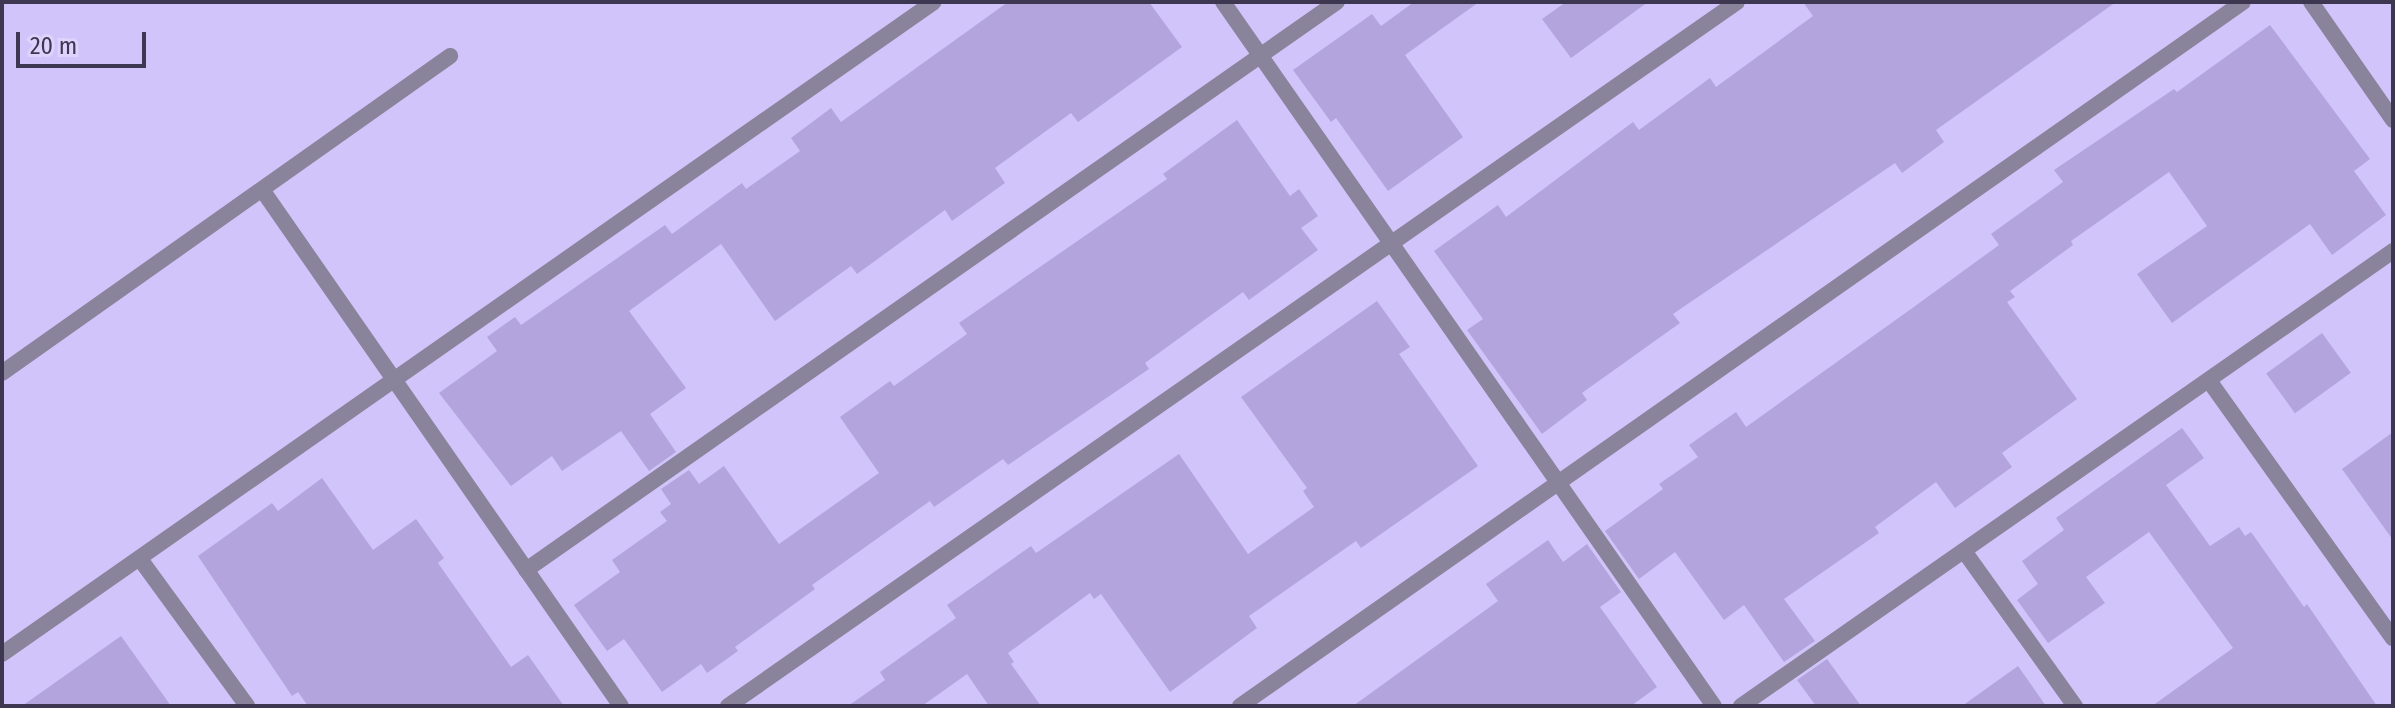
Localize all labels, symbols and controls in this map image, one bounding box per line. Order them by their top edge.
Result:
scale bar [20,16,150,66]
text: 20 m [30,32,77,60]

